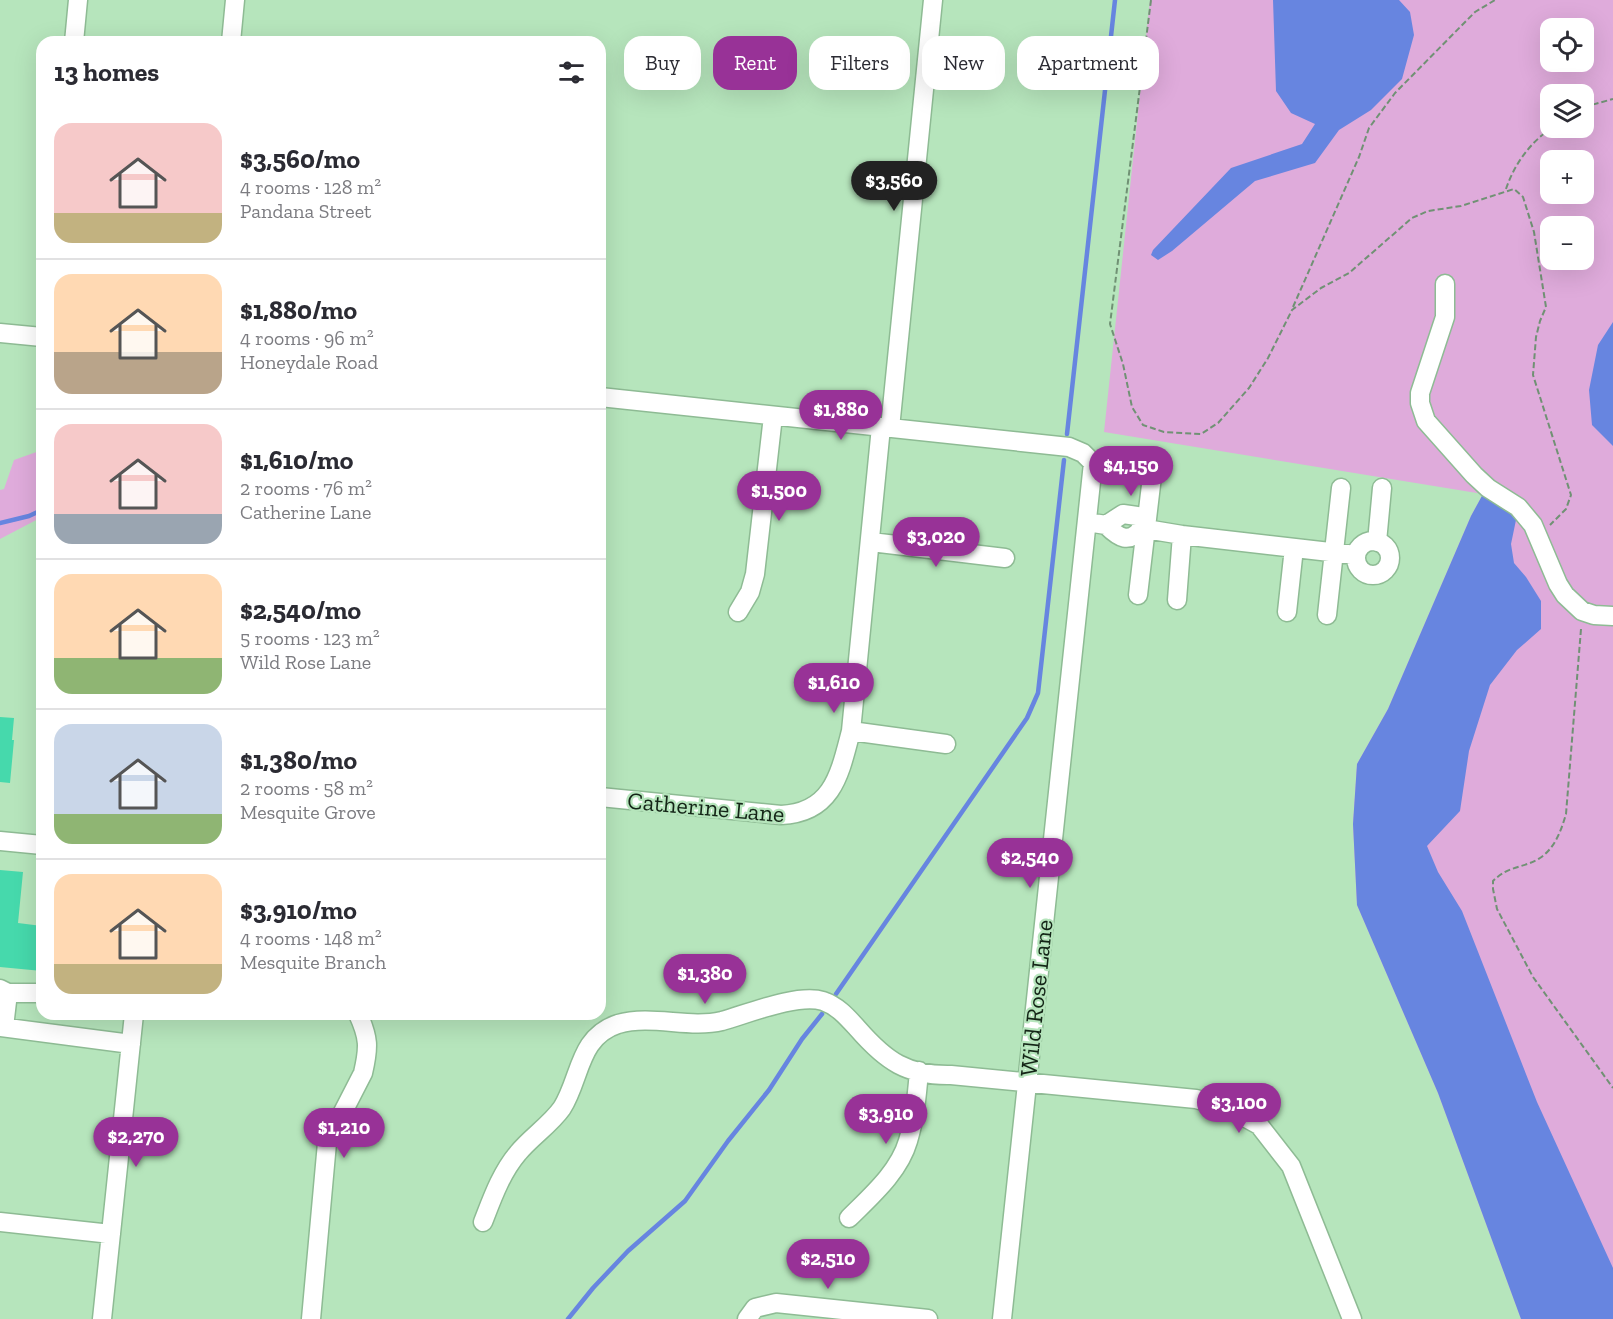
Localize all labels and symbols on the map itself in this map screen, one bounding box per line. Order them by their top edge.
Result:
pin: $3,560 [845,161,943,212]
pin: $1,880 [792,390,890,441]
pin: $4,150 [1082,446,1180,497]
pin: $1,500 [730,471,828,522]
pin: $3,020 [887,517,985,568]
pin: $1,610 [785,663,883,714]
street label: Catherine Lane [626,786,786,828]
pin: $2,540 [981,838,1079,889]
street label: Wild Rose Lane [1013,918,1059,1078]
pin: $1,380 [656,954,754,1005]
pin: $3,100 [1190,1083,1288,1134]
pin: $3,910 [837,1094,935,1145]
pin: $1,210 [295,1108,393,1159]
pin: $2,270 [87,1117,185,1168]
pin: $2,510 [779,1239,877,1290]

